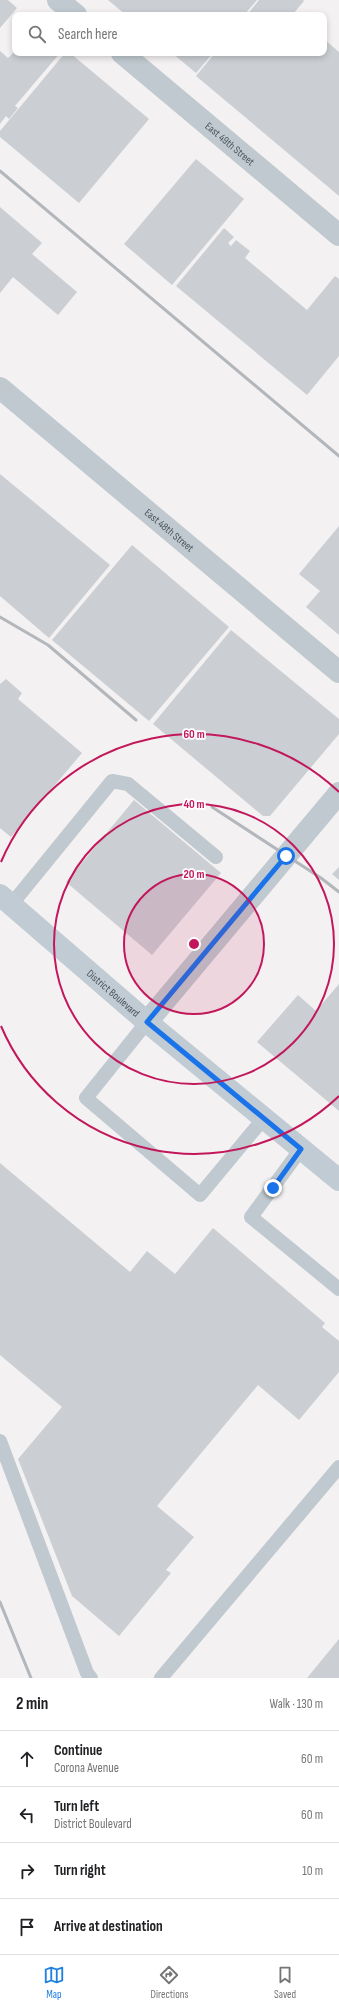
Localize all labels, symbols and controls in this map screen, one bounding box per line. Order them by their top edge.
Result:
search box [12,12,327,56]
icon: search [26,23,48,45]
text: Search here [58,25,118,44]
street label: East 49th Street [203,119,258,168]
street label: East 48th Street [142,506,197,555]
text: 60 m [183,727,205,742]
text: 40 m [183,797,205,812]
route start [277,847,295,865]
text: 20 m [184,867,204,882]
centre of rings [187,937,201,951]
street label: District Boulevard [84,967,143,1020]
route end [264,1179,282,1197]
text: 2 min [16,1694,48,1714]
text: Walk · 130 m [270,1696,323,1712]
text: Continue [54,1741,103,1760]
icon: ahead [16,1748,38,1770]
text: 60 m [301,1751,323,1767]
text: Corona Avenue [54,1760,119,1776]
text: Turn left [54,1797,99,1816]
icon: left [16,1804,38,1826]
text: 60 m [301,1807,323,1823]
text: District Boulevard [54,1816,132,1832]
icon: right [16,1860,38,1882]
text: Turn right [54,1861,106,1880]
text: 10 m [302,1863,323,1879]
icon: arrive [16,1916,38,1938]
text: Arrive at destination [54,1917,163,1936]
tab: Map [43,1964,65,2001]
tab: Directions [151,1964,188,2001]
tab: Saved [274,1964,296,2001]

